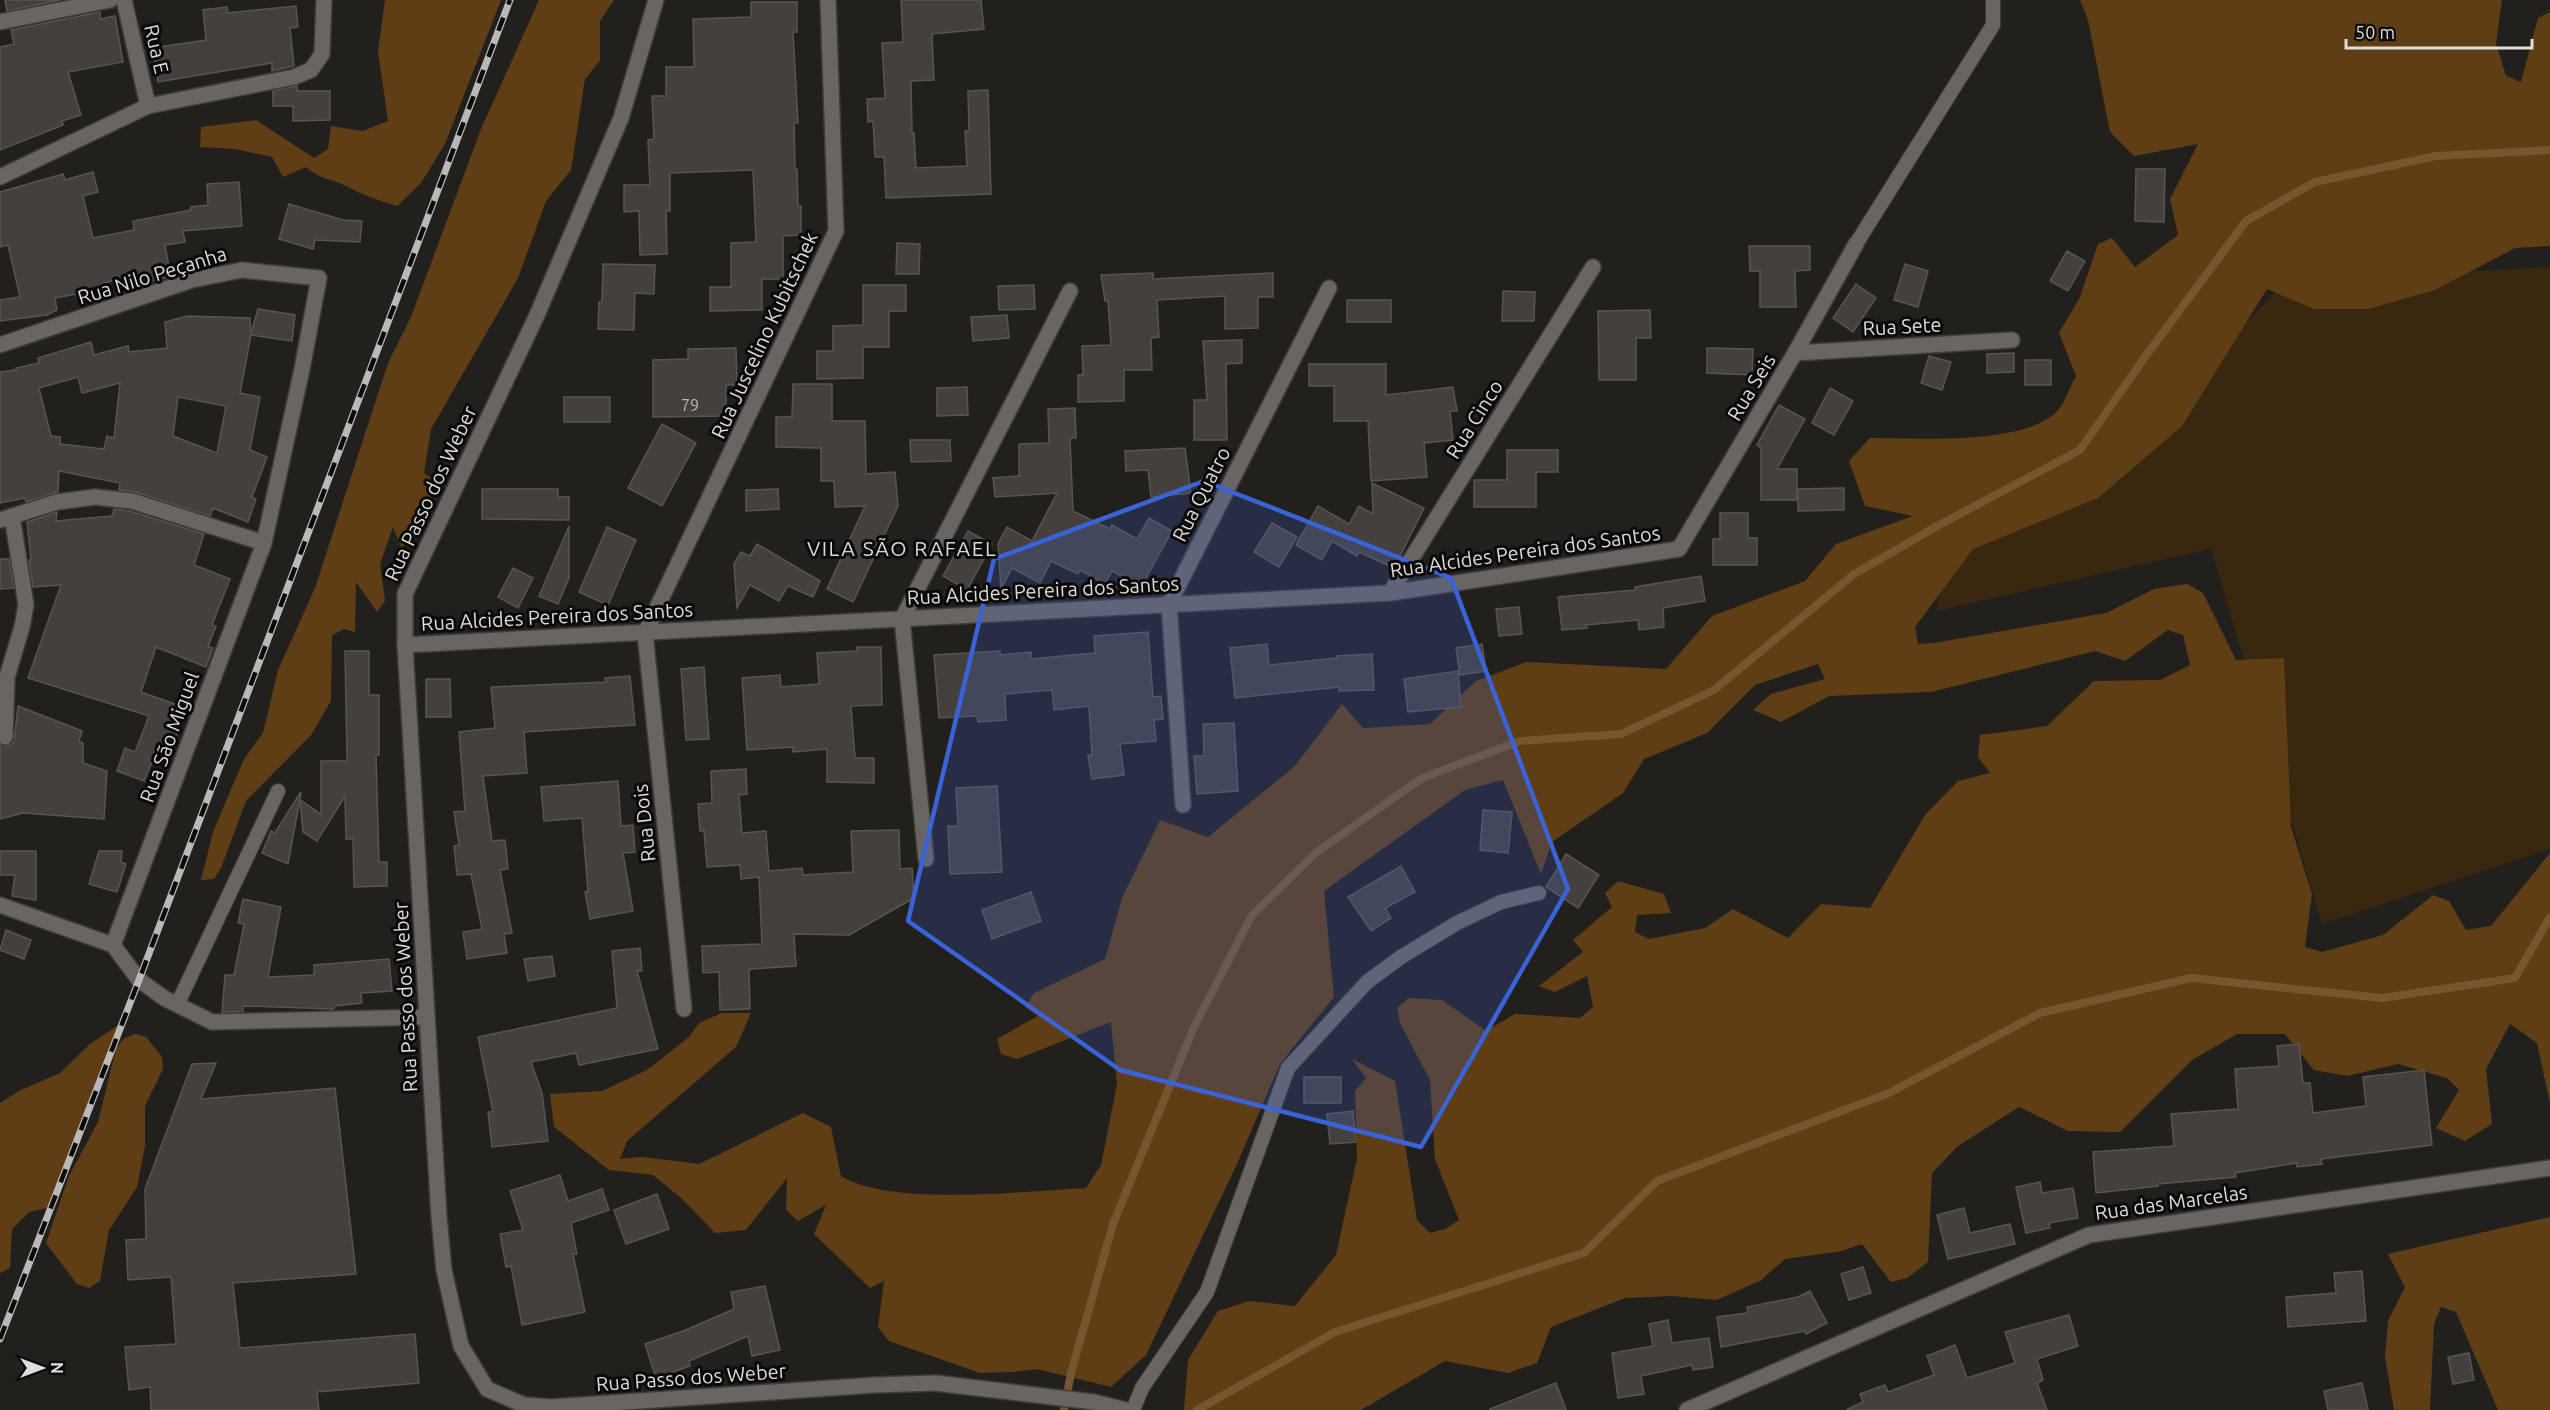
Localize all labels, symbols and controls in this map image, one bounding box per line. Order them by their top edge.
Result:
scale bar [2346,12,2532,50]
street label: Rua E [140,22,174,76]
text: 50 m [2355,22,2395,42]
street label: Rua Juscelino Kubitschek [706,228,822,442]
street label: Rua Nilo Peçanha [75,241,229,309]
street label: Rua Sete [1862,312,1942,340]
street label: Rua Seis [1722,349,1780,425]
street label: Rua Cinco [1441,375,1507,463]
house number: 79 [681,396,699,414]
street label: Rua Passo dos Weber [379,401,481,584]
street label: Rua Quatro [1167,443,1235,545]
street label: Rua Alcides Pereira dos Santos [1388,521,1662,581]
district label: VILA SÃO RAFAEL [807,536,997,560]
street label: Rua Alcides Pereira dos Santos [906,571,1180,609]
street label: Rua Alcides Pereira dos Santos [420,597,694,635]
street label: Rua São Miguel [135,669,203,805]
street label: Rua Dois [628,783,660,863]
street label: Rua Passo dos Weber [389,901,421,1093]
street label: Rua das Marcelas [2093,1180,2249,1224]
north arrow [12,1338,72,1398]
street label: Rua Passo dos Weber [595,1359,787,1395]
text: N [48,1362,66,1374]

